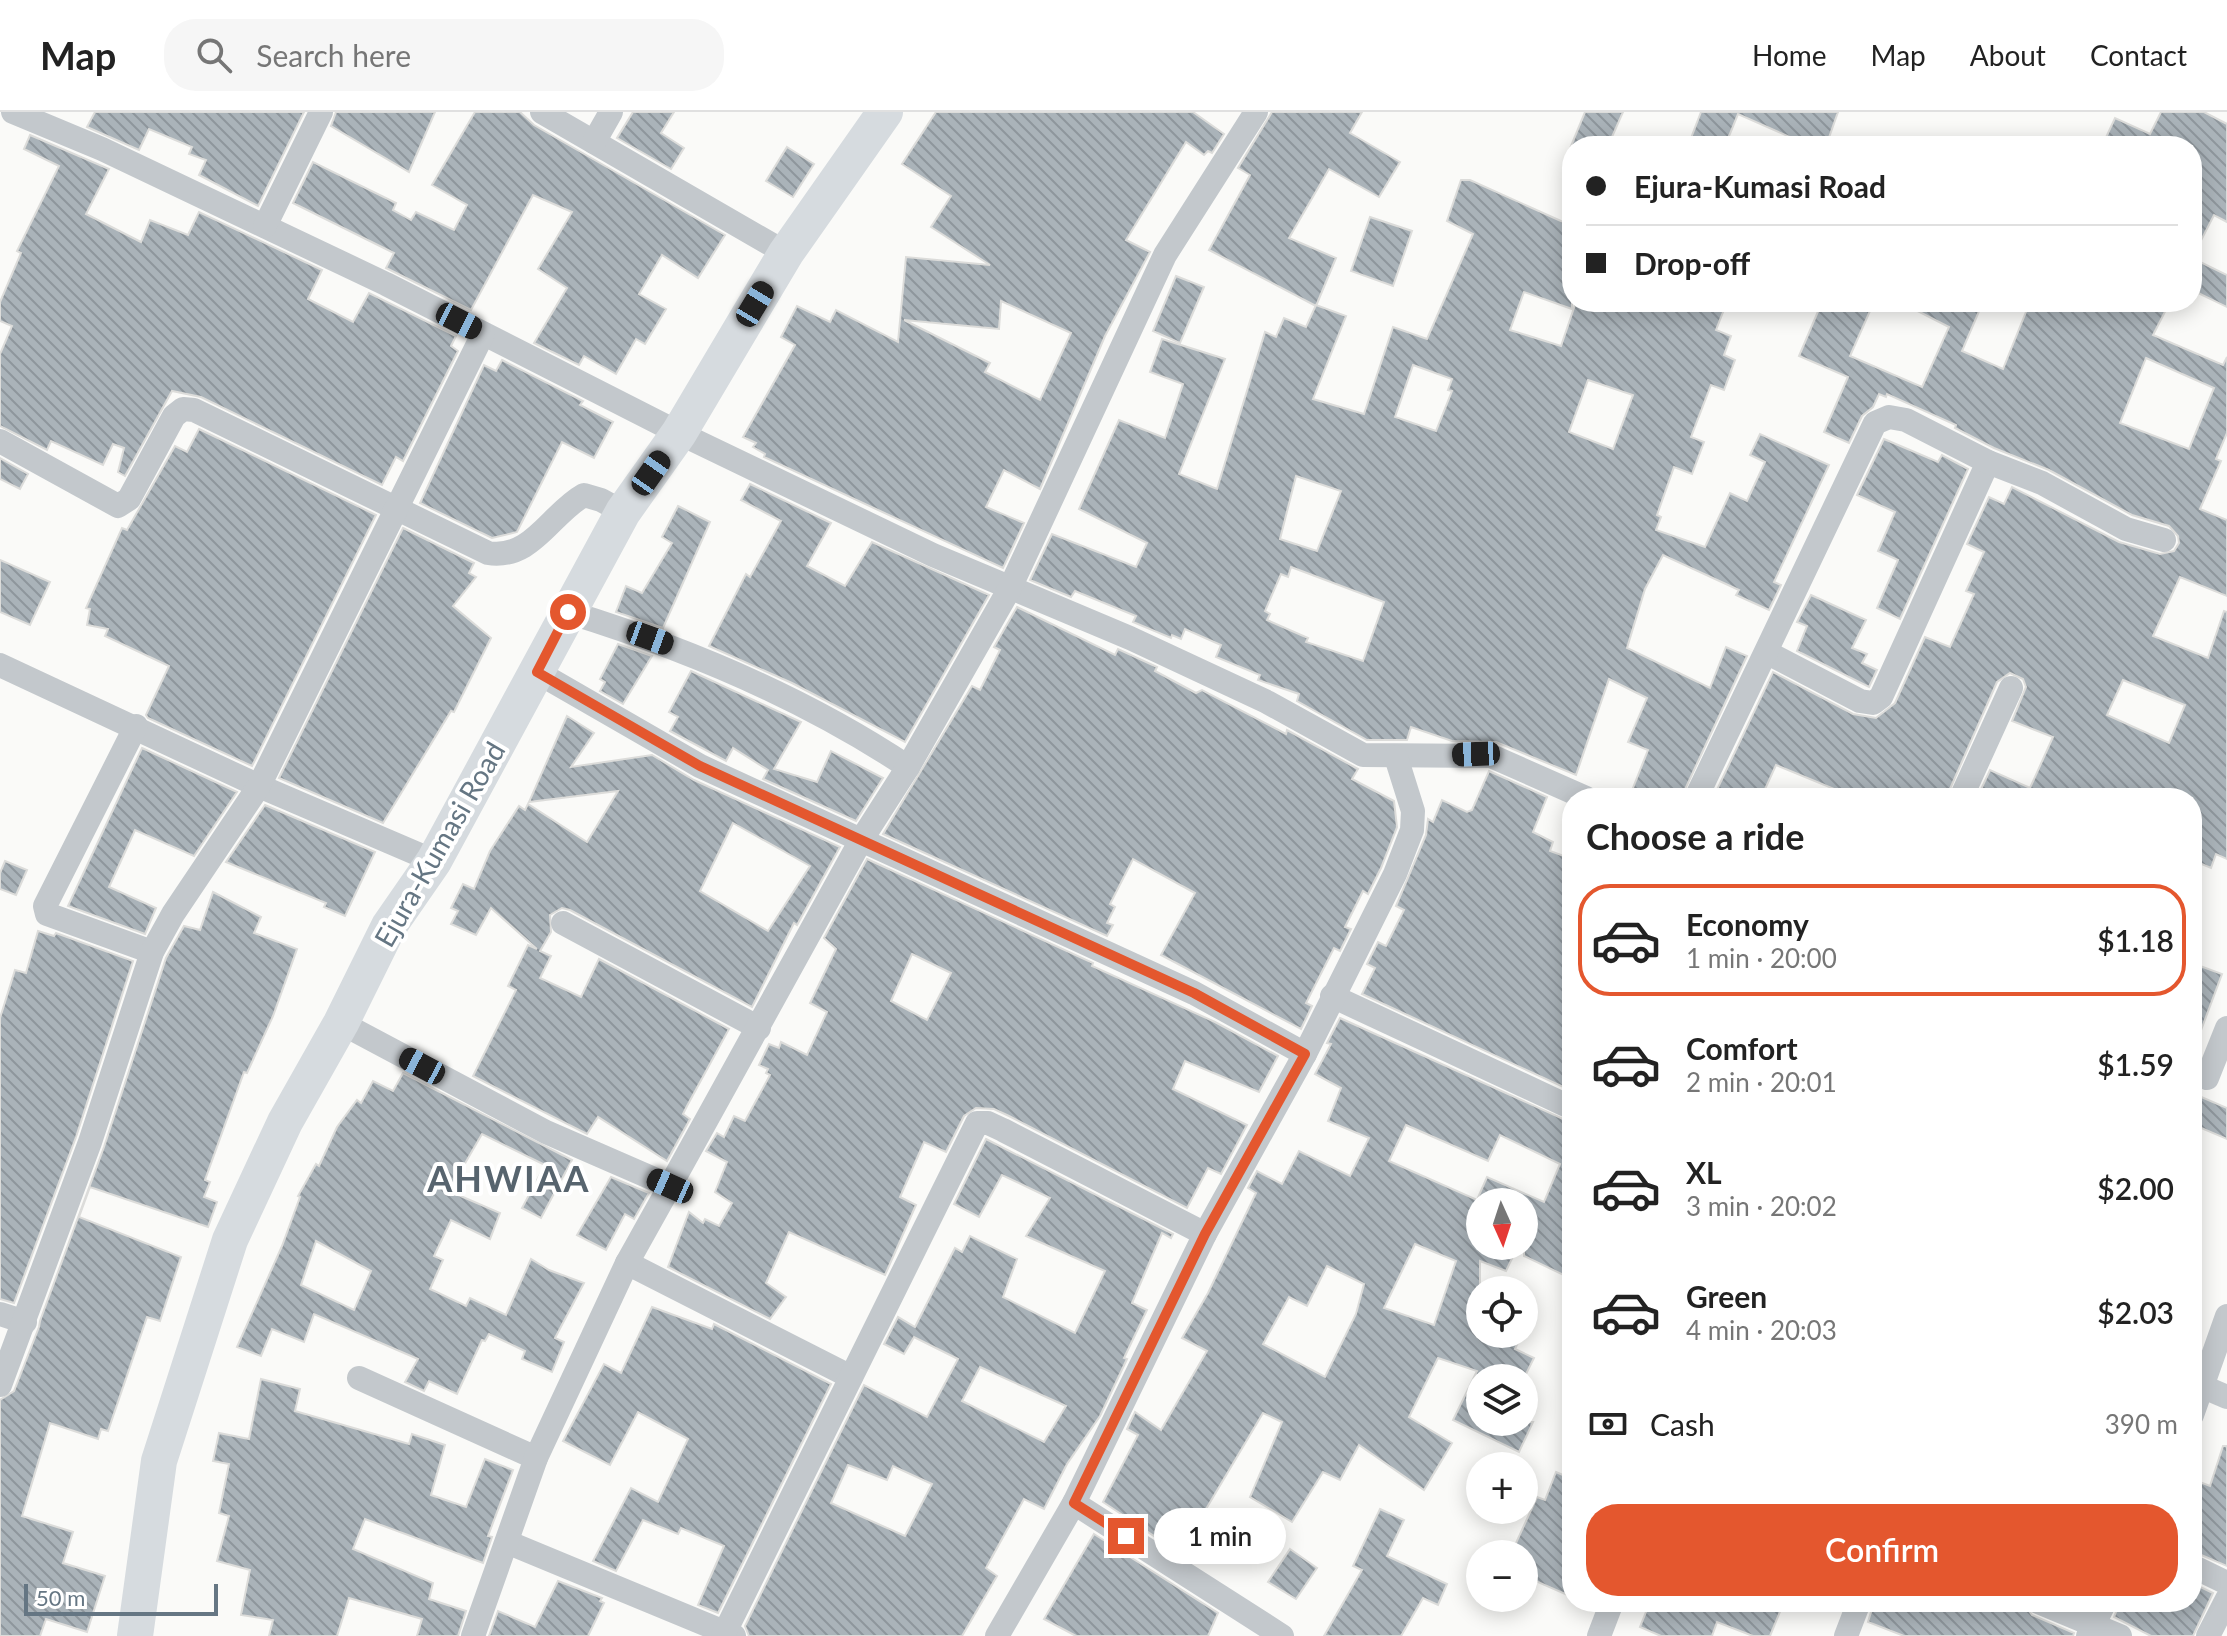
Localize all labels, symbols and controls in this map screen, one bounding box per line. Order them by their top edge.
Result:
search box [164,19,724,91]
text: Map [40,32,116,78]
icon: search [192,33,236,77]
text: Search here [256,37,411,73]
text: Home [1752,38,1827,72]
text: Map [1871,38,1926,72]
text: About [1970,38,2046,72]
text: Contact [2090,38,2187,72]
text: Ejura-Kumasi Road [1634,168,1886,204]
text: Drop-off [1634,245,1750,281]
car [732,277,778,331]
car [432,299,486,343]
car [627,446,675,500]
route start [550,594,586,630]
car [623,619,677,657]
street label: Ejura-Kumasi Road [366,735,512,953]
car [1452,741,1500,767]
text: Choose a ride [1586,814,1805,858]
icon: car [1590,904,1662,976]
text: Economy [1686,906,1809,942]
text: $1.18 [2097,922,2174,958]
text: 1 min · 20:00 [1686,942,1837,974]
icon: car [1590,1028,1662,1100]
text: Comfort [1686,1030,1798,1066]
car [395,1044,449,1088]
text: $1.59 [2097,1046,2174,1082]
text: 2 min · 20:01 [1686,1066,1837,1098]
icon: car [1590,1152,1662,1224]
text: XL [1686,1154,1722,1190]
district label: AHWIAA [426,1156,591,1200]
car [643,1165,697,1207]
text: $2.00 [2097,1170,2174,1206]
north arrow [1466,1188,1538,1260]
map controls [1466,1188,1538,1612]
text: 3 min · 20:02 [1686,1190,1837,1222]
button: locate [1466,1276,1538,1348]
icon: car [1590,1276,1662,1348]
text: Green [1686,1278,1767,1314]
text: $2.03 [2097,1294,2174,1330]
text: 4 min · 20:03 [1686,1314,1837,1346]
button: layers [1466,1364,1538,1436]
icon: cash [1586,1402,1630,1446]
text: Cash [1650,1406,1715,1442]
text: 390 m [2105,1408,2178,1440]
button: + [1466,1452,1538,1524]
button: Confirm [1586,1504,2178,1596]
callout: 1 min [1154,1508,1286,1564]
route end [1108,1518,1144,1554]
text: 1 min [1188,1520,1252,1552]
button: − [1466,1540,1538,1612]
scale bar [24,1580,218,1616]
text: 50 m [36,1584,85,1611]

